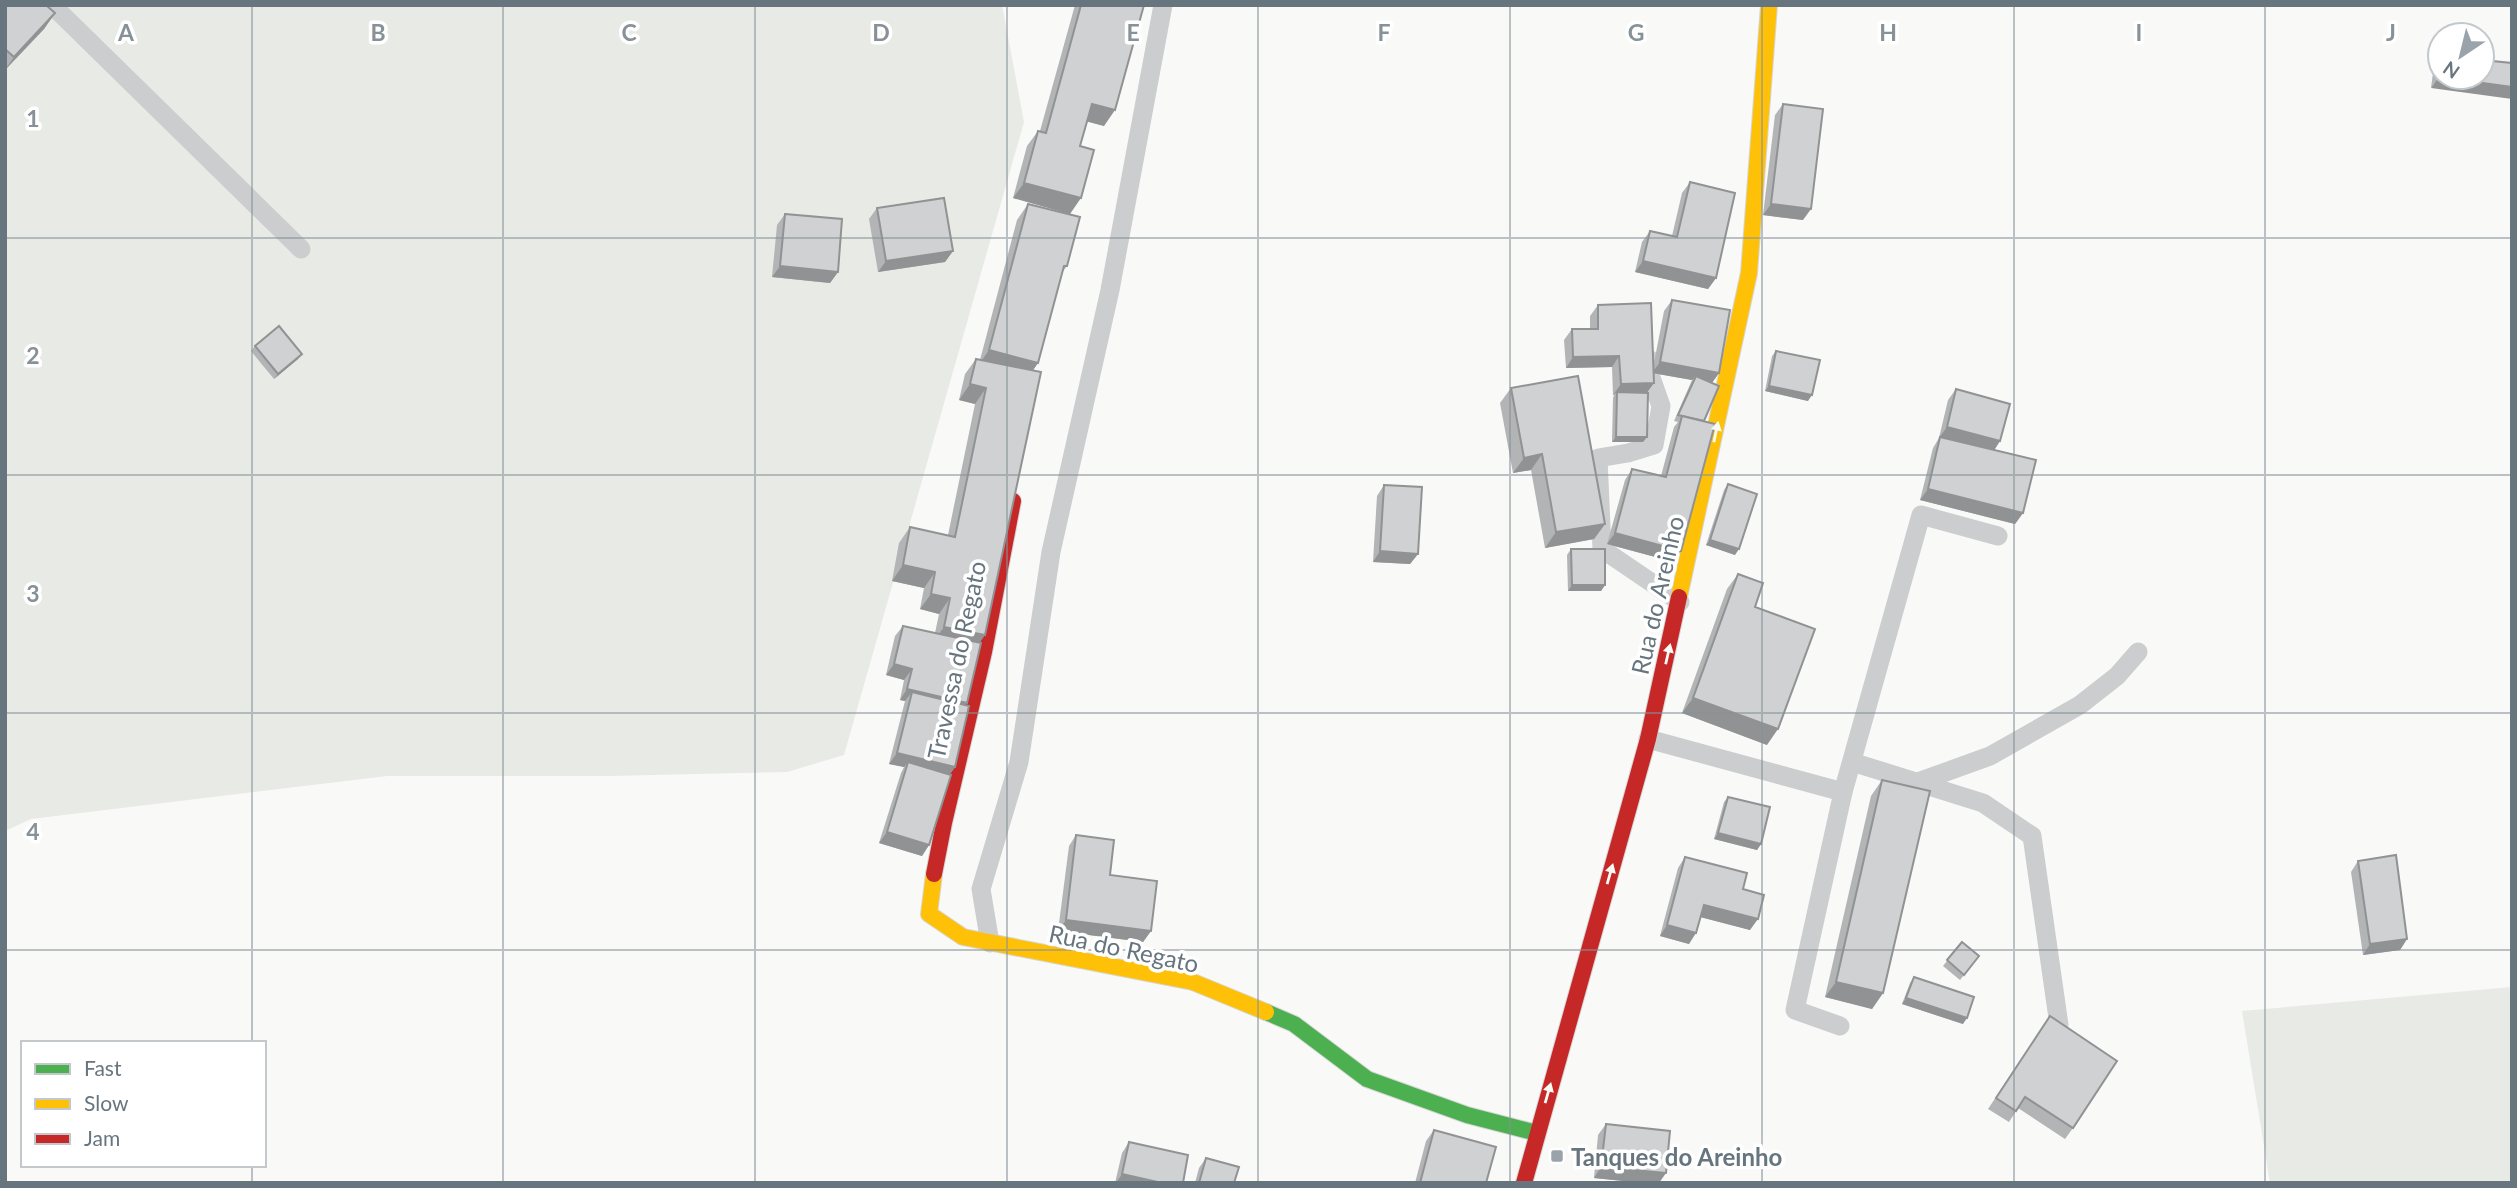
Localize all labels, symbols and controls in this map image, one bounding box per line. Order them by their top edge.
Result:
text: A [117,18,135,46]
text: B [370,18,386,46]
text: C [621,18,637,46]
text: D [872,18,890,46]
text: E [1126,18,1140,46]
text: F [1377,18,1391,46]
text: G [1628,18,1644,46]
text: H [1879,18,1897,46]
text: I [2136,18,2142,46]
text: J [2386,18,2396,46]
north arrow [2426,21,2496,91]
text: N [2438,57,2464,84]
text: 1 [26,104,40,132]
text: 2 [26,341,40,369]
one-way arrow [1710,421,1721,443]
street label: Rua do Areinho [1625,513,1689,677]
street label: Travessa do Regato [921,558,991,762]
text: 3 [26,579,40,607]
one-way arrow [1662,643,1673,665]
text: 4 [26,817,40,845]
one-way arrow [1605,863,1616,885]
street label: Rua do Regato [1046,918,1202,978]
legend [21,1041,266,1167]
text: Fast [84,1055,122,1080]
one-way arrow [1543,1082,1553,1103]
text: Slow [84,1090,129,1115]
text: Jam [84,1125,120,1150]
place label: Tanques do Areinho [1571,1142,1782,1171]
marker: Tanques do Areinho [1549,1148,1565,1164]

